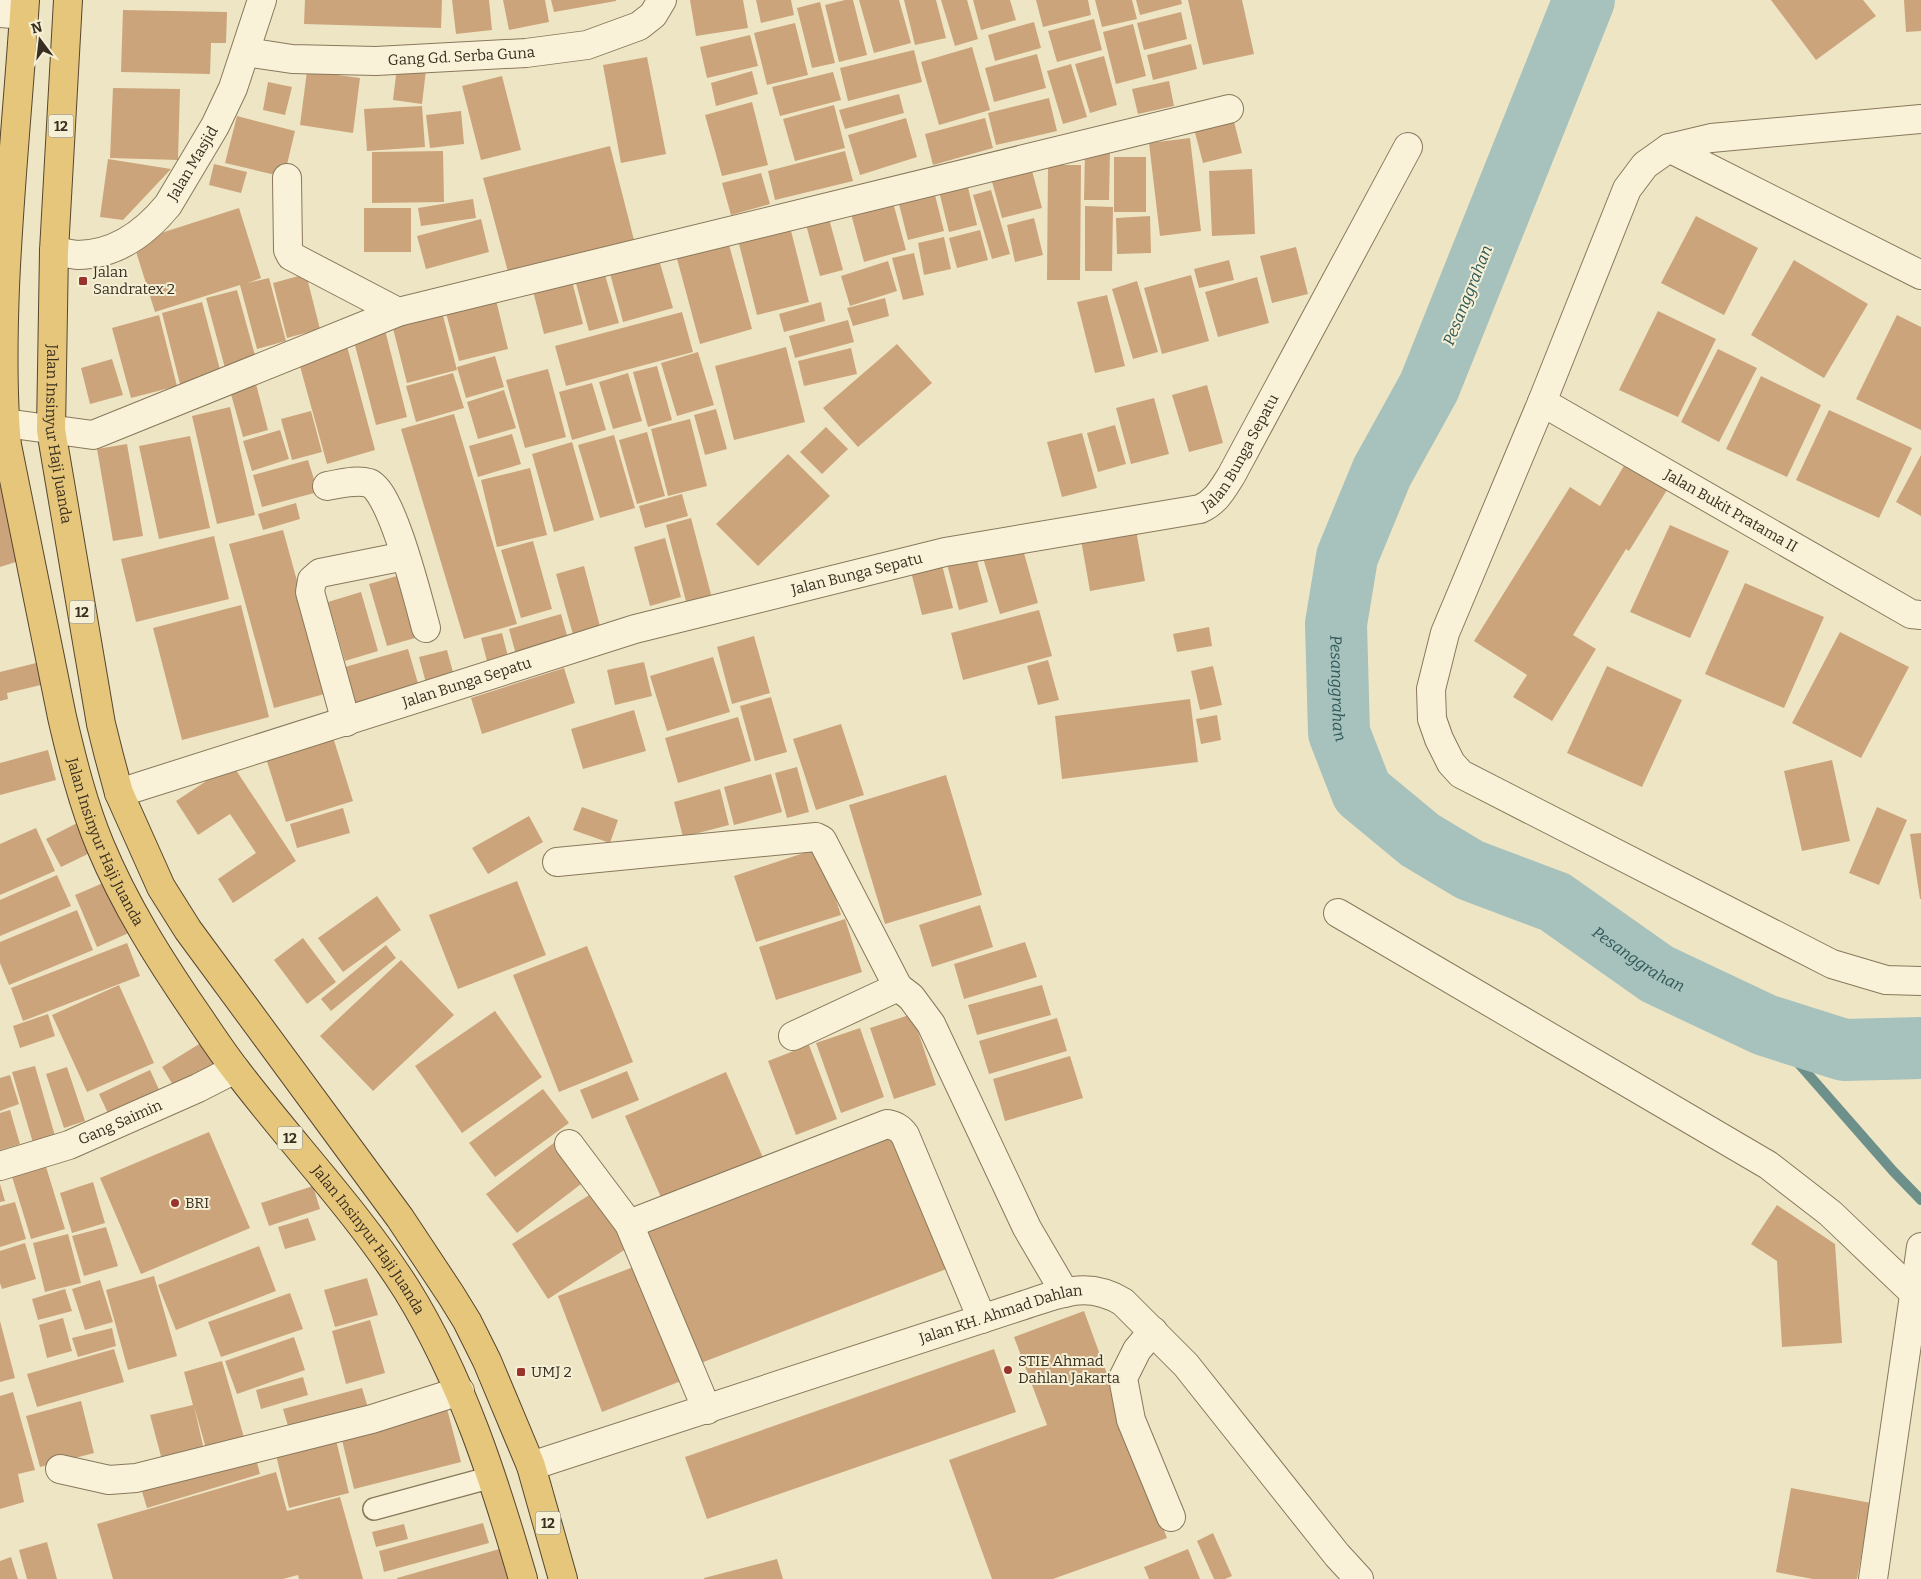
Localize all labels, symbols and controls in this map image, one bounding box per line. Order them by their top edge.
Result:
north arrow [15,15,65,65]
text: N [29,18,44,38]
street label: Gang Gd. Serba Guna [387,43,536,69]
road number: 12 [48,114,74,138]
street label: Jalan Masjid [163,123,222,205]
water label: Pesanggrahan [1439,242,1496,348]
place label: Jalan Sandratex 2 [92,263,175,298]
marker: Jalan Sandratex 2 [77,275,89,287]
street label: Jalan Insinyur Haji Juanda [41,343,76,525]
street label: Jalan Bunga Sepatu [1198,391,1282,516]
street label: Jalan Bukit Pratama II [1660,465,1801,556]
street label: Jalan Bunga Sepatu [788,549,924,599]
road number: 12 [70,600,94,624]
water label: Pesanggrahan [1326,635,1350,744]
street label: Jalan Bunga Sepatu [399,654,534,712]
street label: Jalan Insinyur Haji Juanda [63,755,148,929]
water label: Pesanggrahan [1589,922,1688,996]
street label: Gang Saimin [75,1096,165,1149]
road number: 12 [278,1126,302,1150]
street label: Jalan Insinyur Haji Juanda [307,1161,429,1318]
place label: BRI [185,1194,209,1212]
marker: BRI [169,1197,181,1209]
street label: Jalan KH. Ahmad Dahlan [916,1281,1084,1348]
place label: STIE Ahmad Dahlan Jakarta [1018,1352,1120,1387]
place label: UMJ 2 [531,1363,572,1381]
marker: STIE Ahmad Dahlan Jakarta [1002,1364,1014,1376]
marker: UMJ 2 [515,1366,527,1378]
road number: 12 [536,1512,560,1535]

